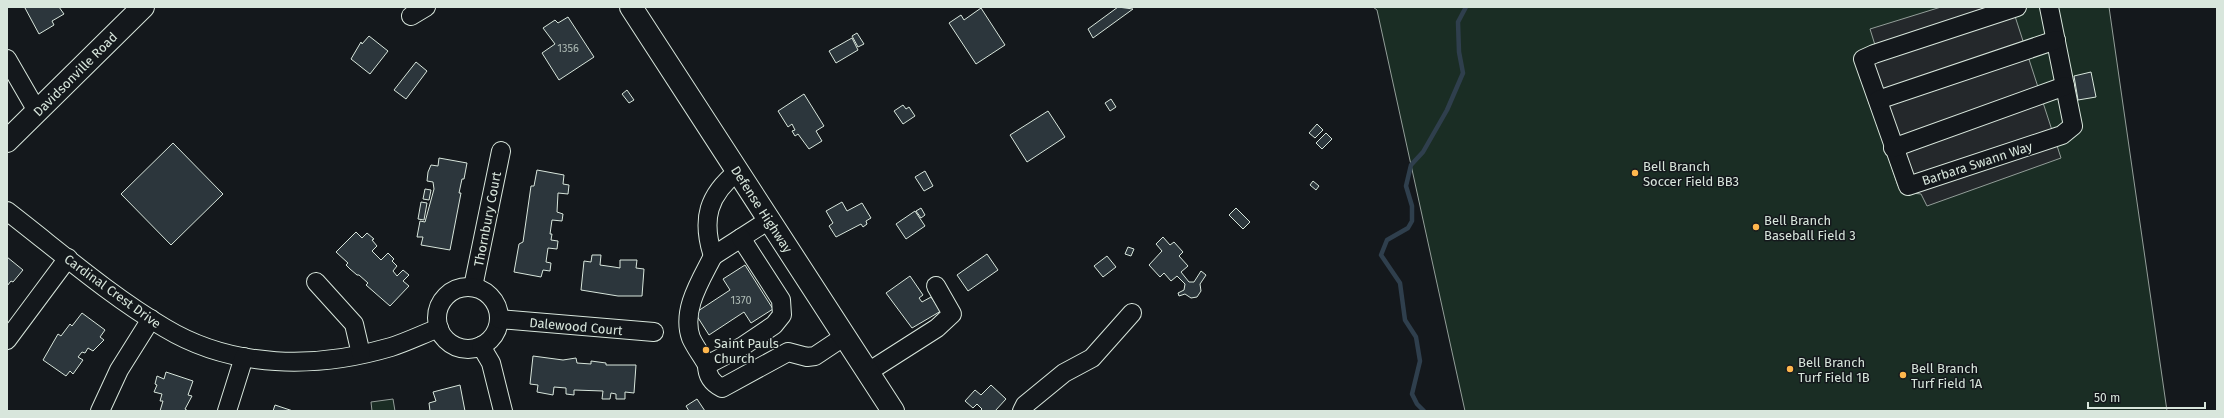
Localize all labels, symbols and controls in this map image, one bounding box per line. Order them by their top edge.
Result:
street label: Davidsonville Road [30,29,120,119]
house number: 1356 [557,42,579,55]
street label: Barbara Swann Way [1920,138,2035,188]
place label: Bell Branch Soccer Field BB3 [1643,159,1739,189]
street label: Defense Highway [728,163,796,256]
marker: Bell Branch Soccer Field BB3 [1630,168,1640,178]
street label: Thornbury Court [471,170,504,268]
place label: Bell Branch Baseball Field 3 [1764,213,1856,243]
marker: Bell Branch Baseball Field 3 [1751,222,1761,232]
street label: Cardinal Crest Drive [62,251,164,331]
house number: 1370 [730,294,752,307]
street label: Dalewood Court [529,315,624,338]
place label: Saint Pauls Church [714,336,779,366]
marker: Saint Pauls Church [701,345,711,355]
place label: Bell Branch Turf Field 1B [1798,355,1870,385]
place label: Bell Branch Turf Field 1A [1911,361,1983,391]
marker: Bell Branch Turf Field 1B [1785,364,1795,374]
marker: Bell Branch Turf Field 1A [1898,370,1908,380]
scale bar [2088,384,2205,410]
text: 50 m [2094,391,2120,405]

